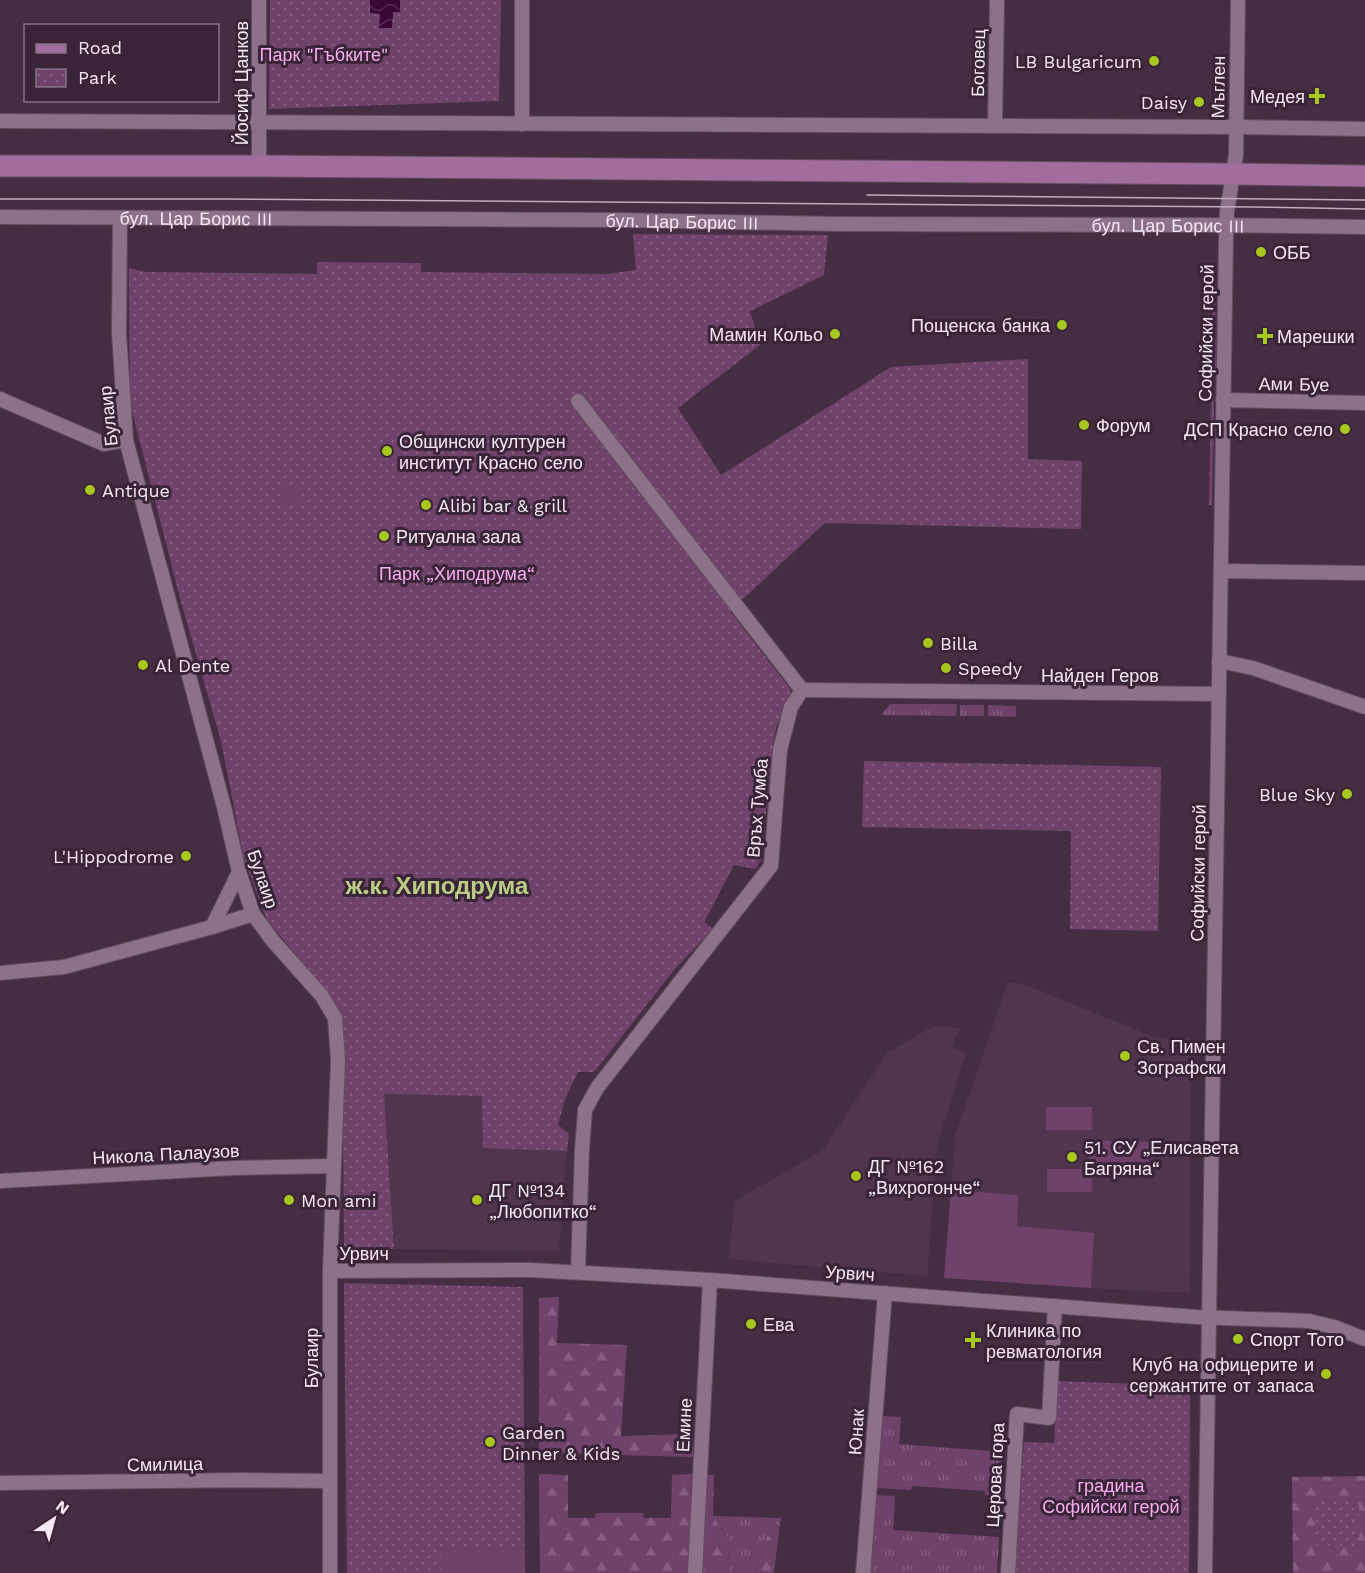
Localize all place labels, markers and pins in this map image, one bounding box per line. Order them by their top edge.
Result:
place label: LB Bulgaricum [1015,51,1142,72]
marker: LB Bulgaricum [1147,54,1161,68]
place label: Медея [1250,86,1305,107]
marker: Медея [1310,89,1324,103]
place label: Daisy [1141,92,1188,113]
marker: Daisy [1192,95,1206,109]
place label: ОББ [1273,242,1311,263]
marker: ОББ [1254,245,1268,259]
place label: Пощенска банка [911,315,1051,336]
marker: Пощенска банка [1055,318,1069,332]
place label: Мамин Кольо [709,324,823,345]
place label: Марешки [1277,326,1355,347]
marker: Мамин Кольо [828,327,842,341]
marker: Марешки [1258,329,1272,343]
place label: Форум [1096,415,1151,436]
marker: Форум [1077,418,1091,432]
place label: ДСП Красно село [1184,419,1333,440]
marker: ДСП Красно село [1338,422,1352,436]
place label: Общински културен институт Красно село [399,431,583,473]
marker: Общински културен институт Красно село [380,444,394,458]
place label: Antique [102,480,170,501]
marker: Antique [83,483,97,497]
place label: Alibi bar & grill [438,495,567,516]
marker: Alibi bar & grill [419,498,433,512]
place label: Ритуална зала [396,526,522,547]
marker: Ритуална зала [377,529,391,543]
place label: Billa [940,633,978,654]
marker: Billa [921,636,935,650]
place label: Al Dente [155,655,230,676]
marker: Al Dente [136,658,150,672]
place label: Speedy [958,658,1023,679]
marker: Speedy [939,661,953,675]
place label: Blue Sky [1259,784,1336,805]
marker: Blue Sky [1340,787,1354,801]
place label: L'Hippodrome [53,846,174,867]
marker: L'Hippodrome [179,849,193,863]
place label: Св. Пимен Зографски [1137,1036,1226,1078]
marker: Св. Пимен Зографски [1118,1049,1132,1063]
place label: 51. СУ „Елисавета Багряна“ [1084,1137,1240,1179]
marker: 51. СУ „Елисавета Багряна“ [1065,1150,1079,1164]
place label: ДГ №162 „Вихрогонче“ [868,1156,981,1198]
marker: ДГ №162 „Вихрогонче“ [849,1169,863,1183]
place label: ДГ №134 „Любопитко“ [489,1180,597,1222]
place label: Mon ami [301,1190,376,1211]
marker: Mon ami [282,1193,296,1207]
marker: ДГ №134 „Любопитко“ [470,1193,484,1207]
place label: Ева [763,1314,795,1335]
marker: Ева [744,1317,758,1331]
place label: Клиника по ревматология [986,1320,1102,1362]
place label: Спорт Тото [1250,1329,1344,1350]
marker: Клиника по ревматология [964,1331,982,1349]
marker: Спорт Тото [1231,1332,1245,1346]
place label: Клуб на офицерите и сержантите от запаса [1129,1354,1315,1396]
marker: Клуб на офицерите и сержантите от запаса [1319,1367,1333,1381]
place label: Garden Dinner & Kids [502,1422,620,1464]
marker: Garden Dinner & Kids [483,1435,497,1449]

